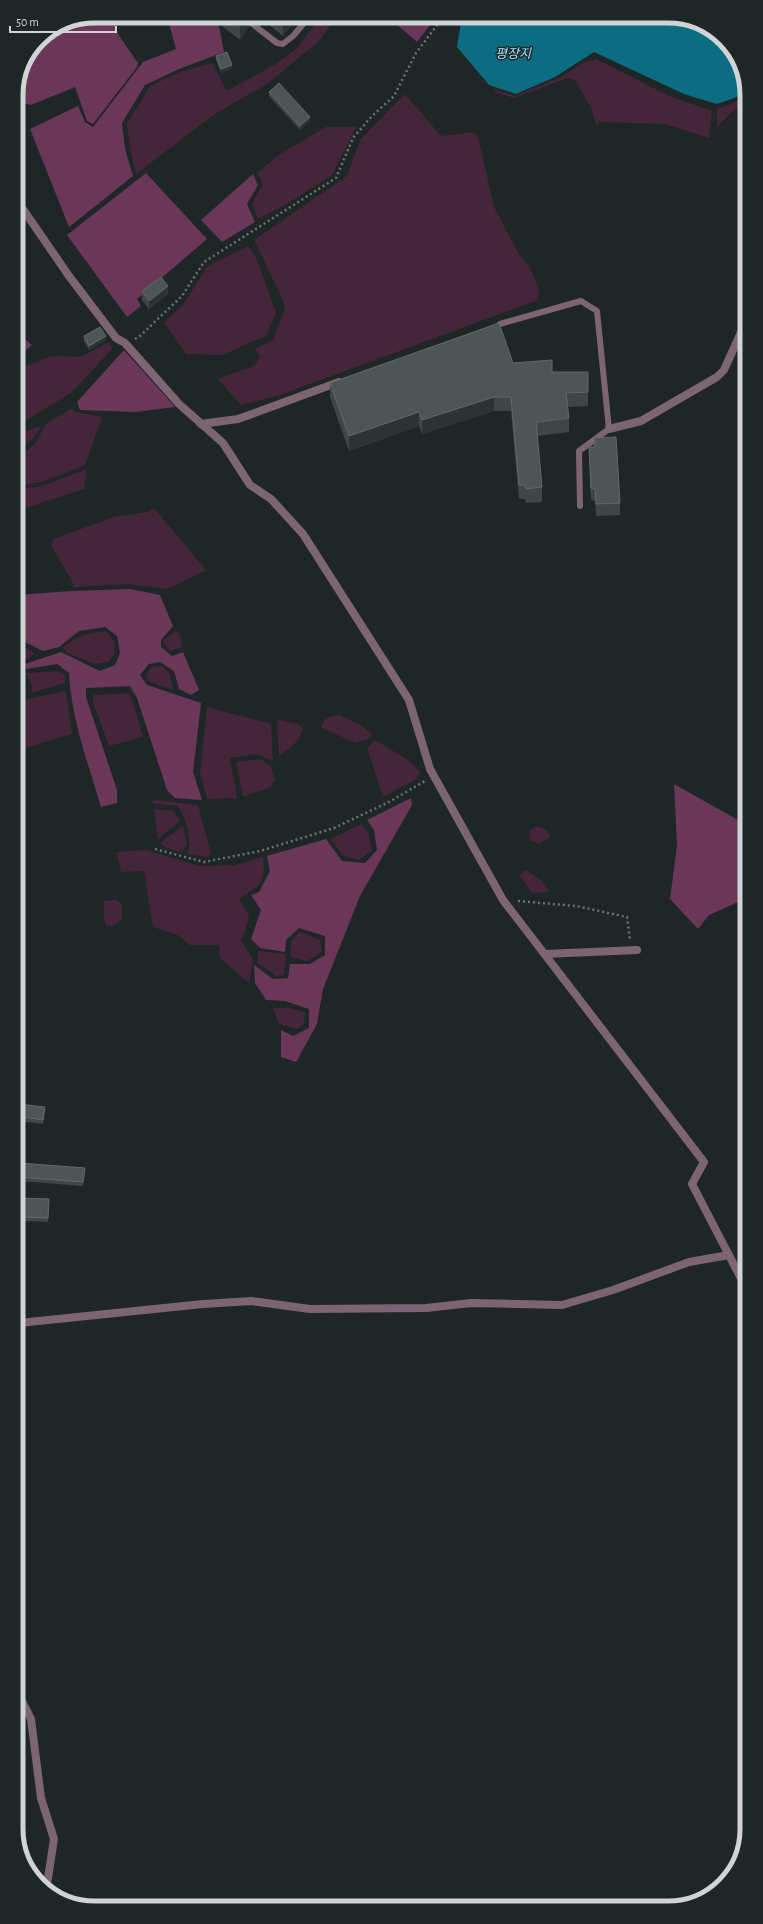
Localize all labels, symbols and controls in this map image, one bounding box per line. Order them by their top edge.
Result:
scale bar [10,8,116,34]
text: 50 m [16,16,39,28]
water label: 평장지 [495,47,532,61]

